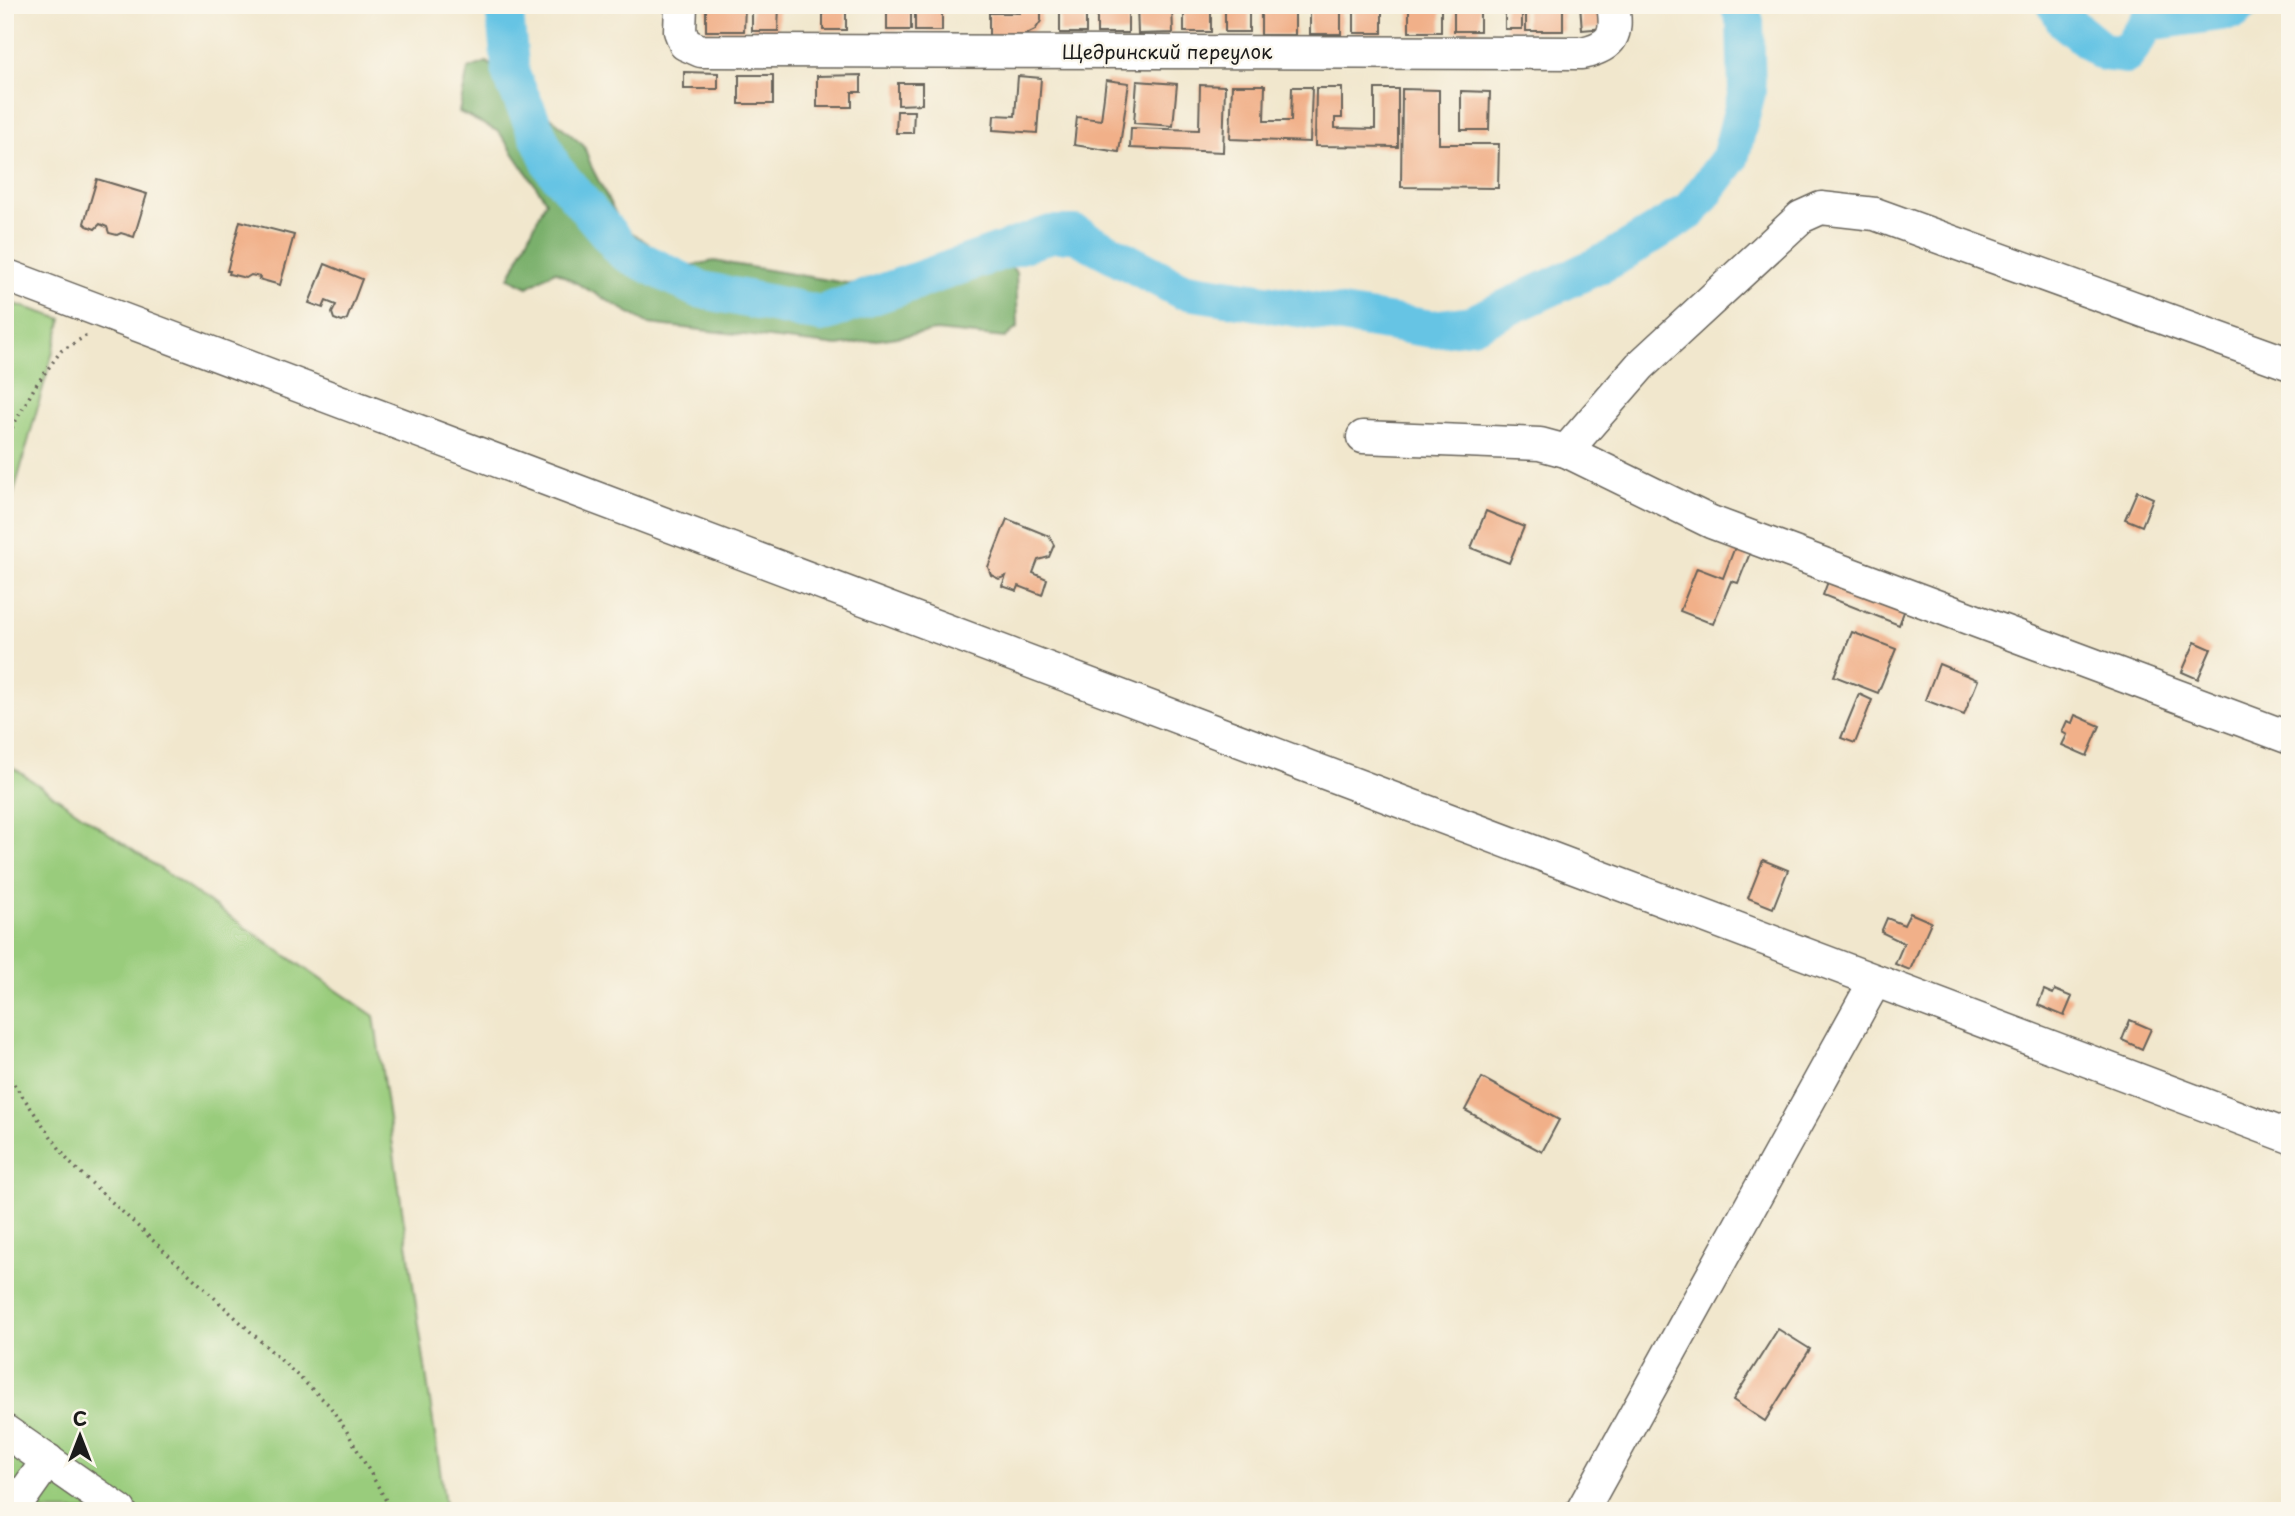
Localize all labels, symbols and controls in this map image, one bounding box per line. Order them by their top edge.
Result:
street label: Щедринский переулок [1062,37,1273,65]
north arrow [46,1400,116,1470]
text: С [73,1404,87,1432]

